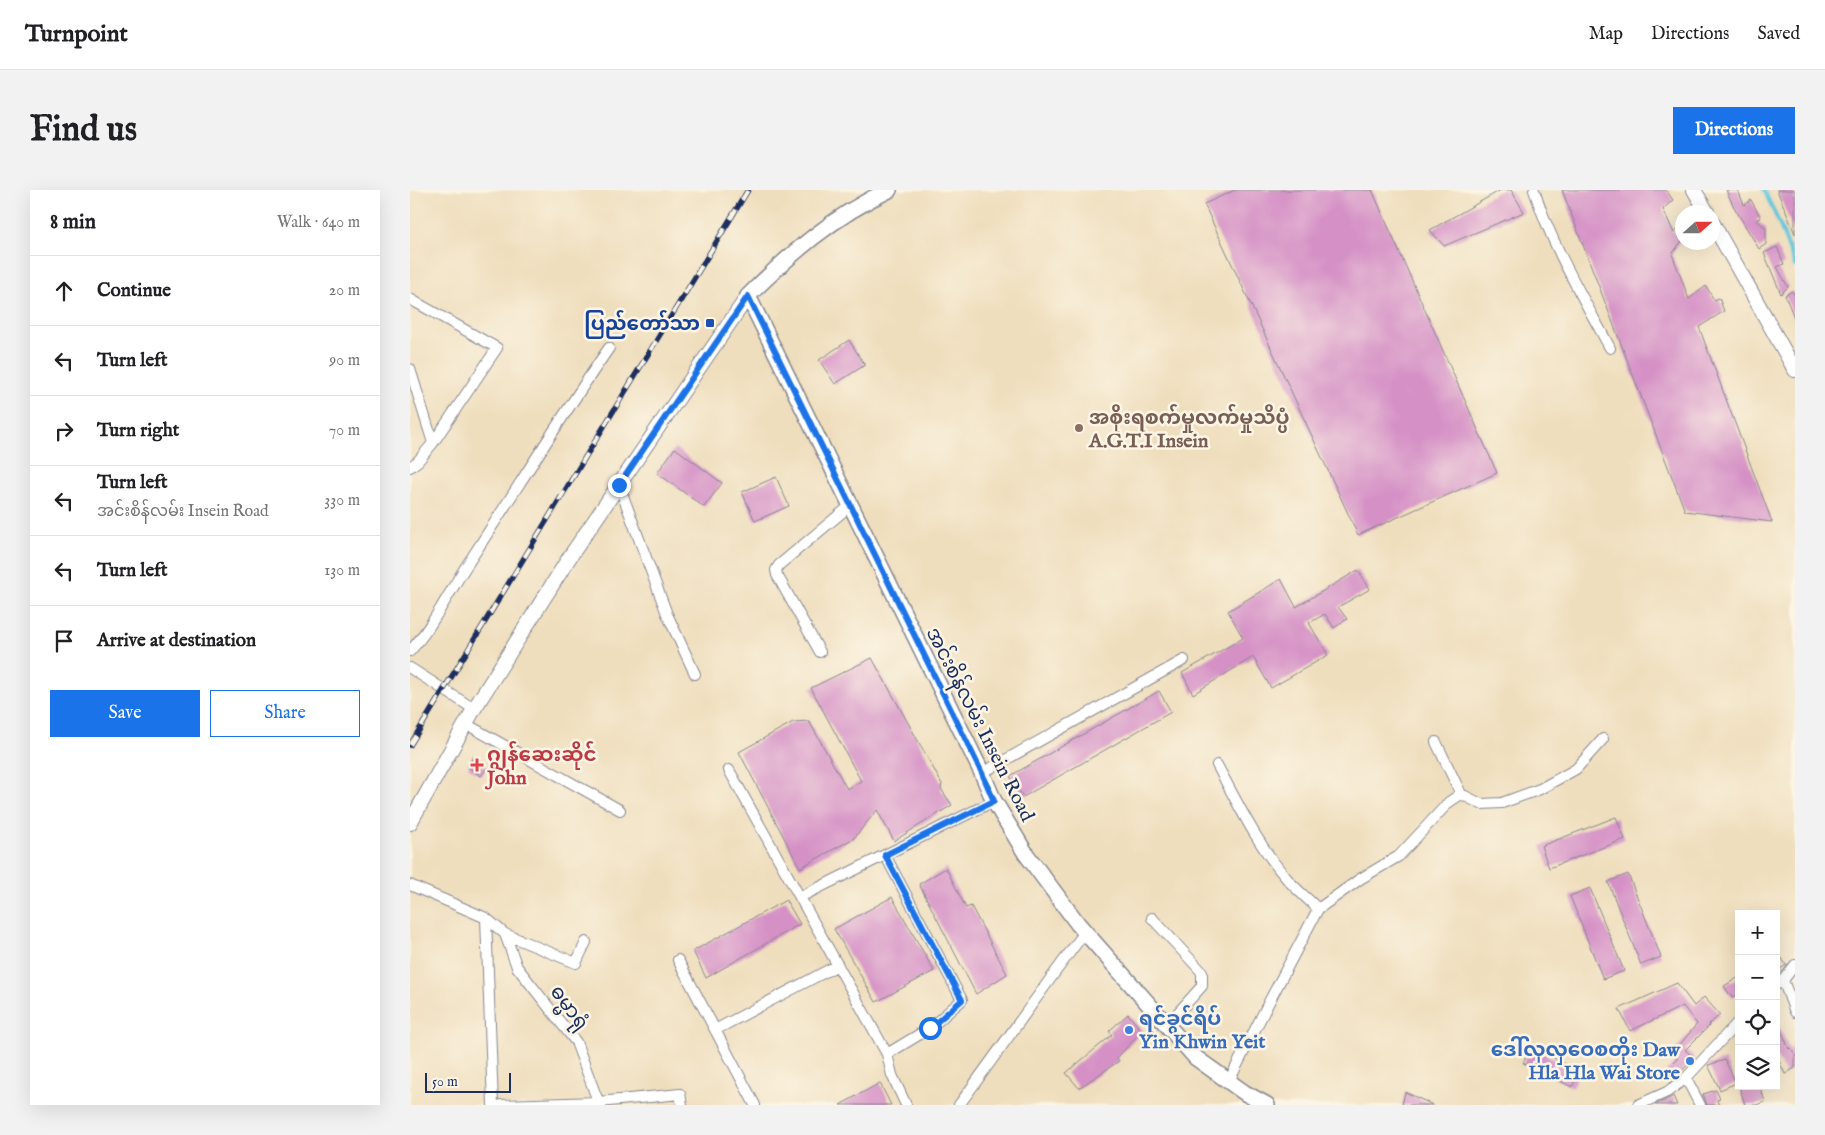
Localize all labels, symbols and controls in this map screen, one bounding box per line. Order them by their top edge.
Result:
text: Turnpoint [25,19,128,50]
text: Map [1589,23,1623,46]
text: Directions [1651,23,1729,46]
text: Saved [1757,23,1800,46]
button: Directions [1673,107,1795,154]
text: Find us [30,108,137,153]
north arrow [1675,205,1720,250]
text: 8 min [50,209,96,236]
text: Walk · 640 m [277,213,360,233]
icon: ahead [50,277,78,305]
text: Continue [97,279,171,303]
text: 20 m [329,281,360,301]
place label: ပြည်တော်သာ [584,310,700,339]
marker: ပြည်တော်သာ [704,317,716,329]
icon: left [50,347,78,375]
text: Turn left [97,349,168,373]
text: 90 m [329,351,360,371]
place label: အစိုးရစက်မှုလက်မှုသိပ္ပံ A.G.T.I Insein [1088,404,1290,454]
icon: right [50,417,78,445]
text: Turn right [97,419,179,443]
text: 70 m [329,421,360,441]
marker: အစိုးရစက်မှုလက်မှုသိပ္ပံ A.G.T.I Insein [1073,422,1085,434]
text: Turn left [97,471,168,495]
route end [608,474,631,497]
icon: left [50,487,78,515]
text: 330 m [324,491,360,511]
text: အင်းစိန်လမ်း Insein Road [97,502,269,522]
icon: left [50,557,78,585]
text: Turn left [97,559,168,583]
text: 130 m [324,561,360,581]
street label: အင်းစိန်လမ်း Insein Road [918,622,1042,827]
icon: arrive [50,627,78,655]
text: Arrive at destination [97,629,256,653]
button: Save [50,690,200,737]
button: Share [210,690,360,737]
place label: ဂျွန်ဆေးဆိုင် John [484,741,597,791]
marker: ဂျွန်ဆေးဆိုင် John [471,759,483,771]
map controls [1735,910,1780,1090]
button: + [1735,910,1780,955]
button: − [1735,955,1780,1000]
street label: ဓမ္မာရုံ [541,981,594,1037]
button: locate [1735,1000,1780,1045]
place label: ရင်ခွင်ရိပ် Yin Khwin Yeit [1139,1005,1265,1055]
route start [919,1017,942,1040]
marker: ရင်ခွင်ရိပ် Yin Khwin Yeit [1123,1024,1135,1036]
place label: ဒေါ်လှလှဝေစတိုး Daw Hla Hla Wai Store [1491,1036,1681,1086]
button: layers [1735,1045,1780,1090]
marker: ဒေါ်လှလှဝေစတိုး Daw Hla Hla Wai Store [1684,1055,1696,1067]
scale bar [425,1070,511,1093]
text: 50 m [432,1073,458,1091]

